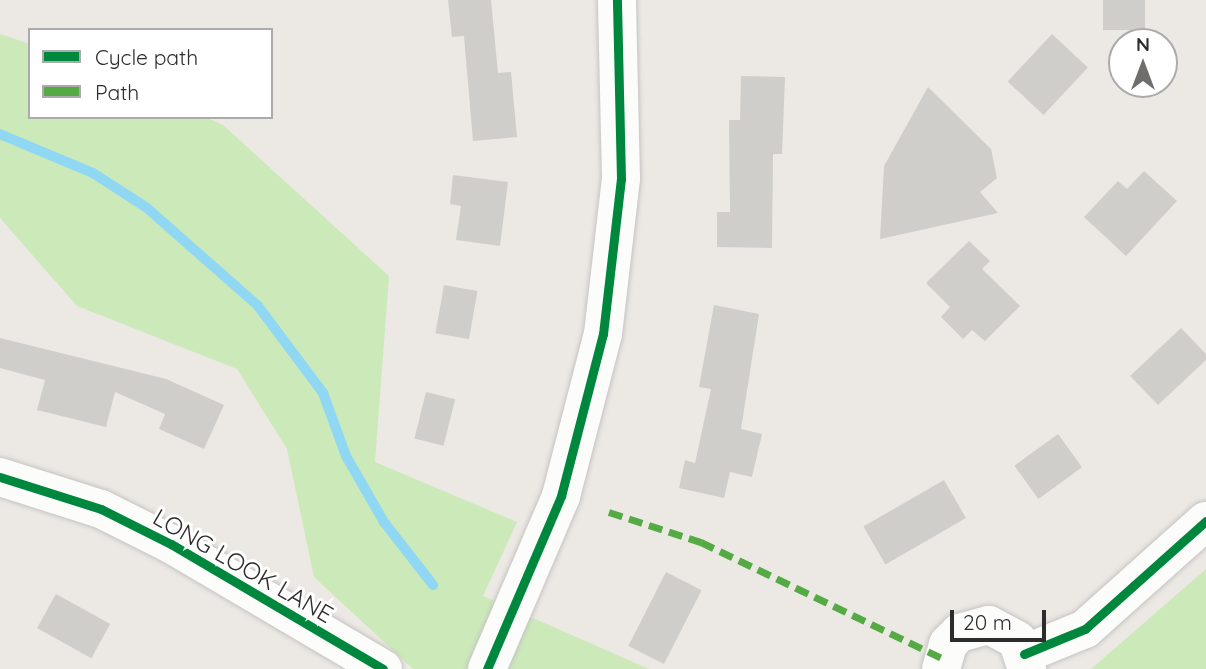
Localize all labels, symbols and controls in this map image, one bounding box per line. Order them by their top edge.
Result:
legend [28,28,273,119]
north arrow [1108,28,1178,98]
text: N [1136,32,1150,56]
text: Cycle path [95,44,198,70]
text: Path [95,79,139,105]
street label: LONG LOOK LANE [148,503,338,629]
scale bar [954,596,1050,640]
text: 20 m [963,609,1012,635]

